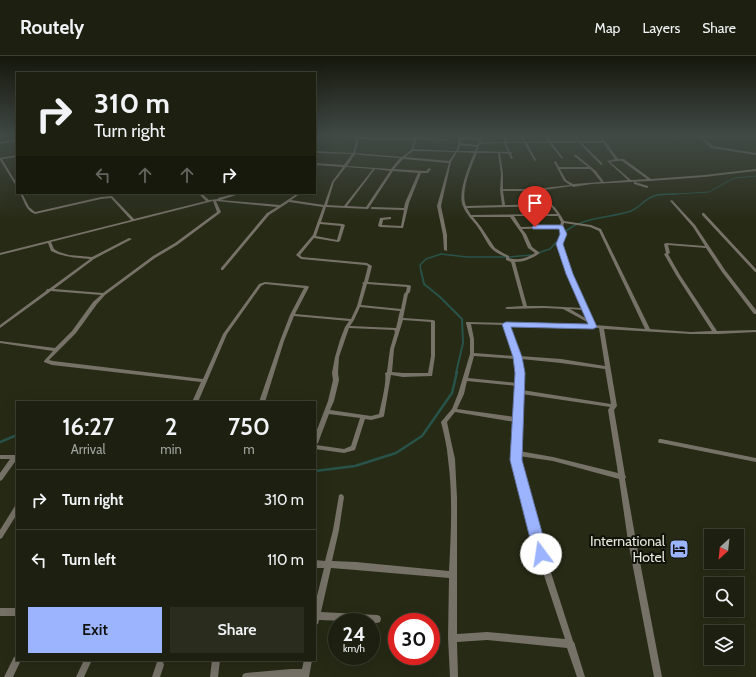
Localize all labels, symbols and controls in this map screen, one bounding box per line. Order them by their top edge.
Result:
text: Routely [20,16,84,39]
text: Map [595,19,620,37]
text: Layers [642,19,680,37]
text: Share [702,19,736,37]
text: 310 m [94,86,170,120]
icon: right [28,88,80,140]
text: Turn right [94,120,165,142]
icon: left [92,164,114,186]
icon: ahead [134,164,156,186]
icon: ahead [176,164,198,186]
icon: right [218,164,240,186]
pin [518,186,552,227]
icon: arrive [524,192,546,214]
text: 16:27 [62,412,114,441]
text: 2 [165,412,177,441]
text: 750 [228,412,270,441]
text: Arrival [71,441,105,457]
text: min [160,441,182,457]
text: m [243,441,255,457]
icon: right [28,489,50,511]
text: Turn right [62,491,123,509]
text: 310 m [264,491,304,509]
north arrow [704,529,744,569]
map controls [704,529,744,665]
place label: International Hotel [590,532,666,566]
position arrow [520,533,562,575]
hotel icon: International Hotel [668,538,690,560]
icon: left [28,549,50,571]
text: Turn left [62,551,116,569]
text: 110 m [267,551,304,569]
button: search [704,577,744,617]
button: Exit [28,607,162,653]
button: Share [170,607,304,653]
speed limit sign: 30 [388,613,440,665]
text: 24 [343,622,366,646]
button: layers [704,625,744,665]
text: km/h [343,642,365,655]

